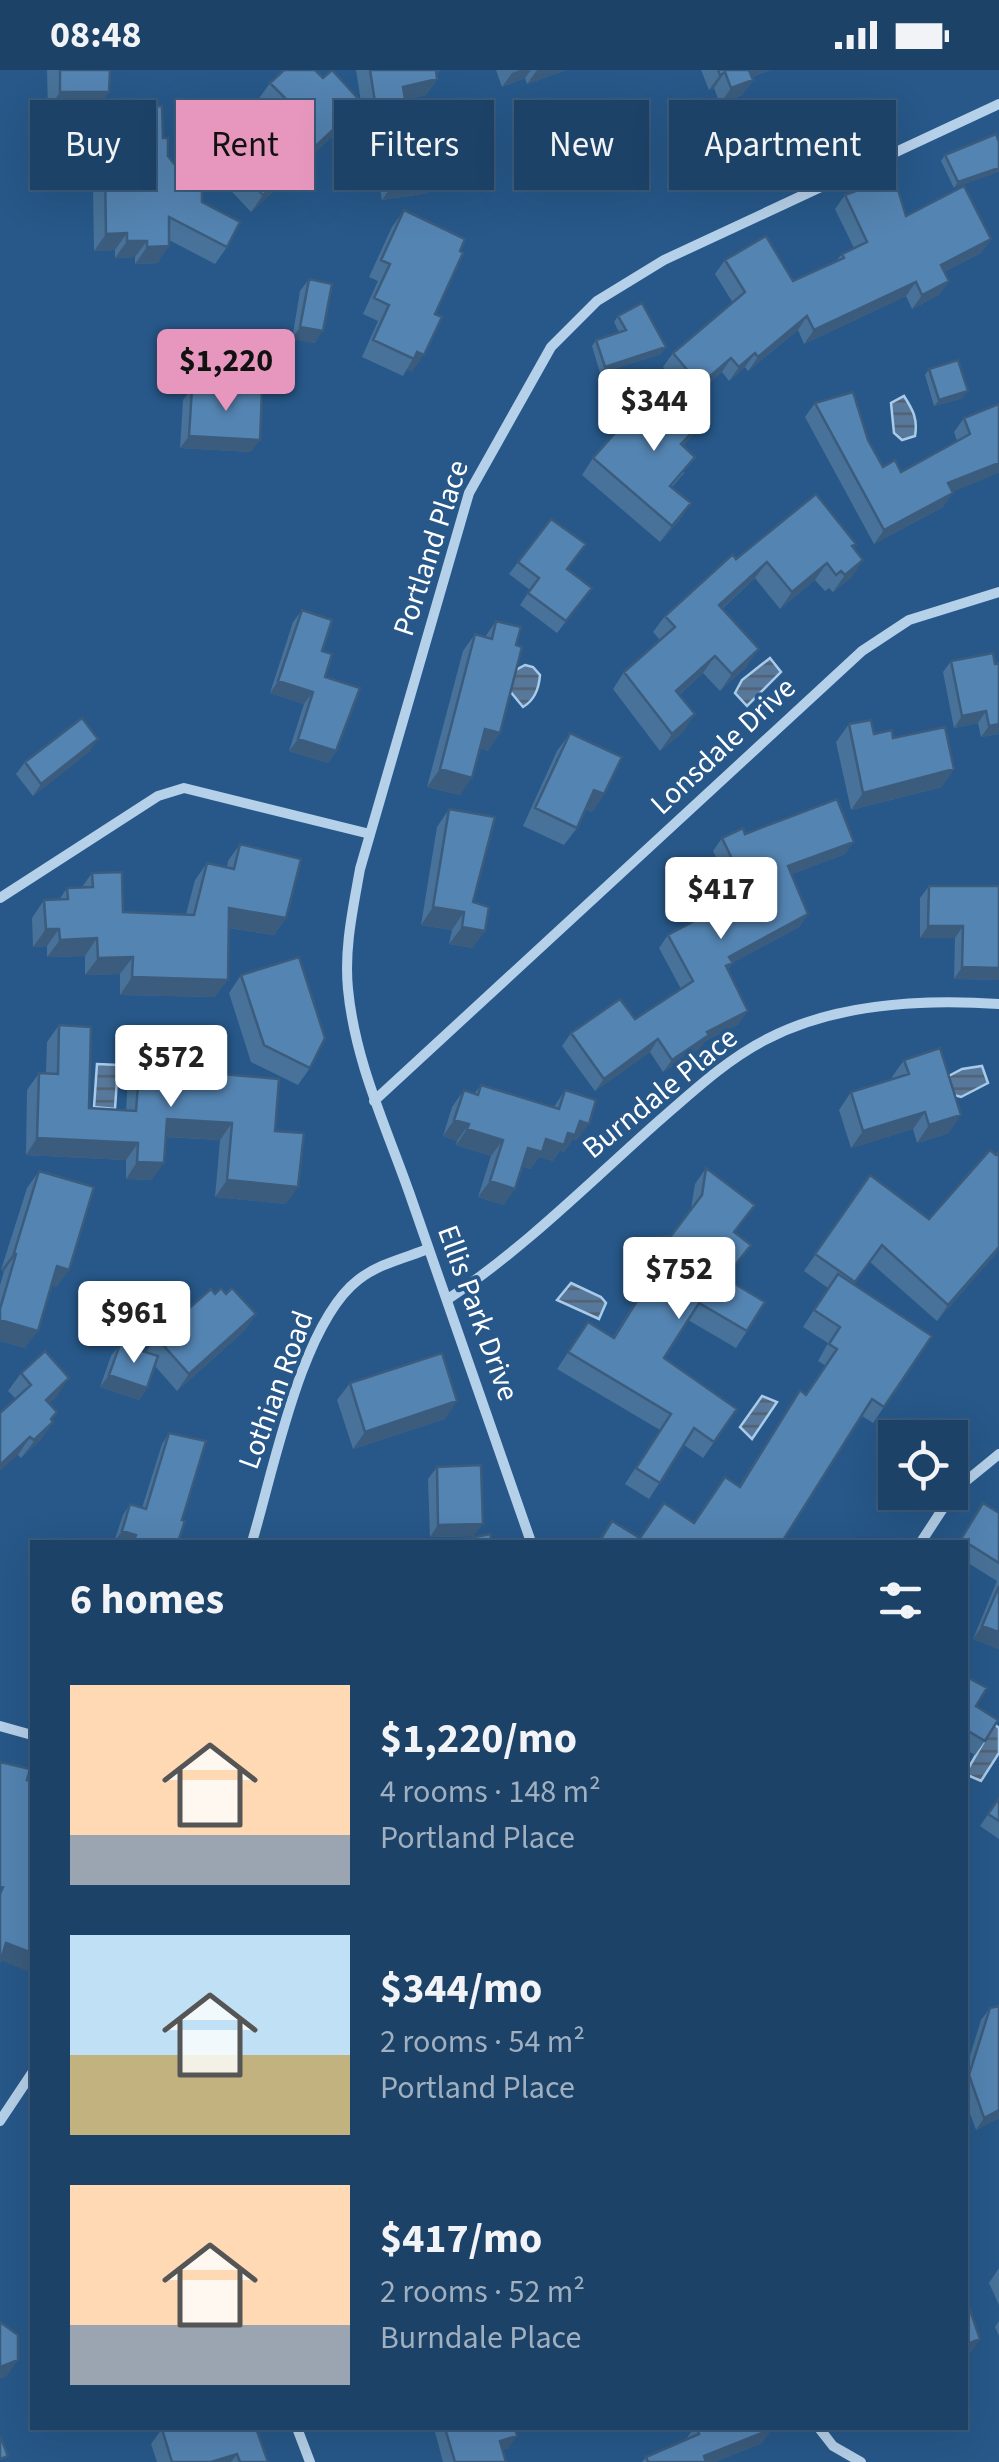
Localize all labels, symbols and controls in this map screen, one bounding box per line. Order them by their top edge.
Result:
text: 08:48 [50,8,142,62]
chip: Buy [30,100,156,190]
chip: Rent [176,100,314,190]
chip: Filters [334,100,494,190]
chip: New [514,100,649,190]
chip: Apartment [669,100,896,190]
pin: $1,220 [145,329,307,414]
text: $1,220 [179,338,273,384]
pin: $344 [595,369,713,454]
text: $344 [620,378,688,424]
street label: Portland Place [382,455,480,641]
street label: Lonsdale Drive [641,667,805,825]
pin: $417 [662,857,780,942]
text: $417 [687,866,755,912]
street label: Burndale Place [573,1017,747,1169]
pin: $572 [112,1025,230,1110]
text: $572 [137,1034,205,1080]
street label: Ellis Park Drive [426,1219,530,1407]
pin: $752 [620,1237,738,1322]
text: $752 [645,1246,713,1292]
pin: $961 [75,1281,193,1366]
text: $961 [100,1290,168,1336]
street label: Lothian Road [227,1305,325,1475]
map controls [878,1420,968,1510]
button: locate [878,1420,968,1510]
text: 6 homes [70,1570,224,1630]
icon: filters [873,1573,928,1628]
text: $1,220/mo [380,1709,577,1769]
icon: home [150,1725,270,1845]
text: 4 rooms · 148 m² [380,1769,601,1815]
text: Portland Place [380,1815,575,1861]
text: $344/mo [380,1959,542,2019]
icon: home [150,1975,270,2095]
text: 2 rooms · 54 m² [380,2019,585,2065]
text: Portland Place [380,2065,575,2111]
text: $417/mo [380,2209,542,2269]
icon: home [150,2225,270,2345]
text: 2 rooms · 52 m² [380,2269,585,2315]
text: Burndale Place [380,2315,581,2361]

